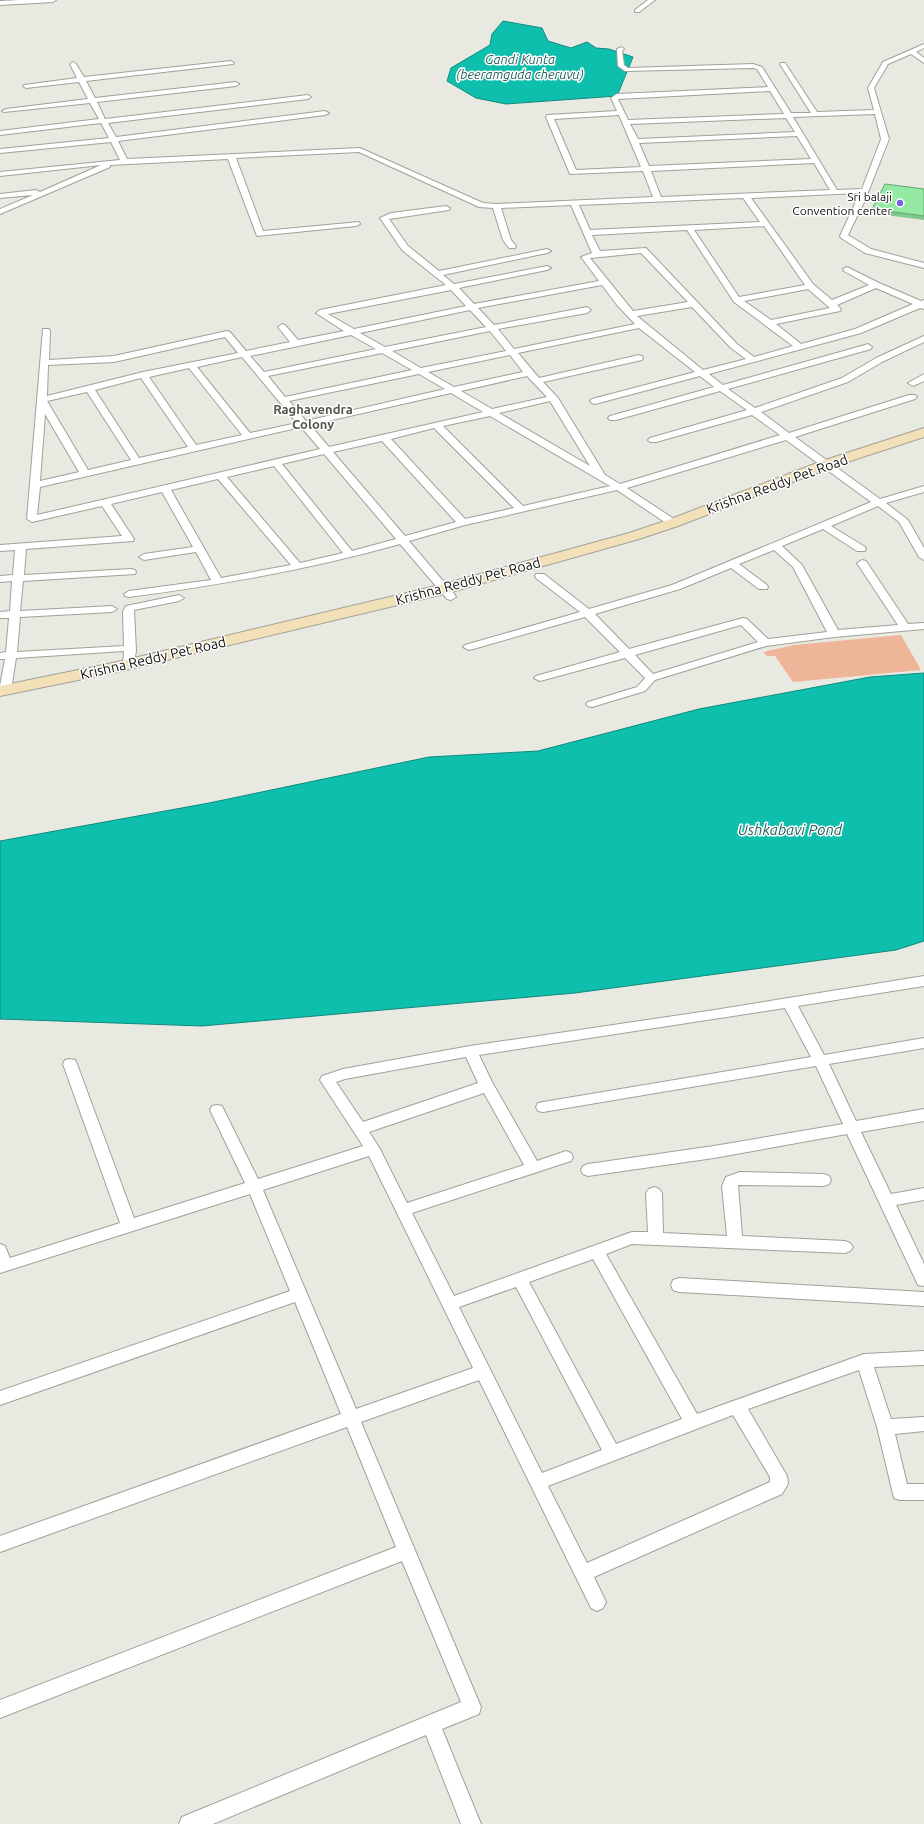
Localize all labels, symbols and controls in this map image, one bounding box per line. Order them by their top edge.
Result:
water label: Gandi Kunta (beeramguda cheruvu) [456,52,584,82]
place label: Sri balaji Convention center [792,190,892,217]
marker: Sri balaji Convention center [895,198,905,208]
district label: Raghavendra Colony [273,402,353,431]
street label: Krishna Reddy Pet Road [704,451,850,517]
street label: Krishna Reddy Pet Road [394,554,542,608]
street label: Krishna Reddy Pet Road [78,633,228,683]
water label: Ushkabavi Pond [738,821,843,838]

